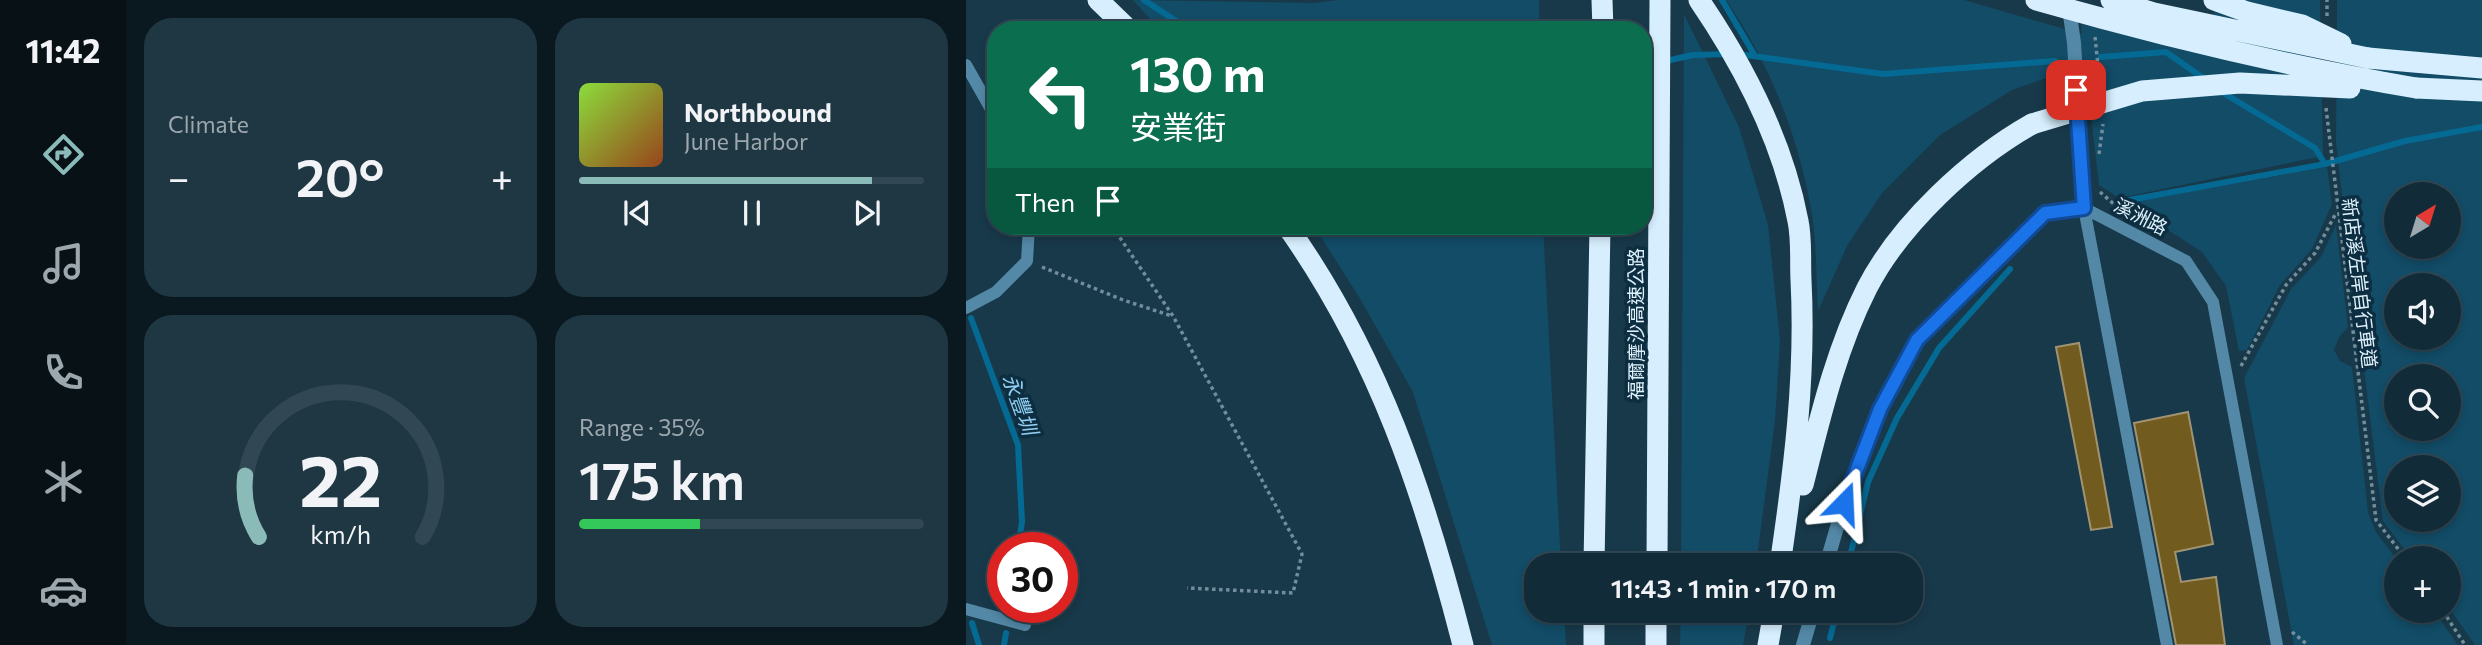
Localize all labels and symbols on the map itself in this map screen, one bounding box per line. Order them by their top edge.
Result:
pin [2046,60,2106,120]
north arrow [2384,182,2460,259]
street label: 溪洲路 [2110,193,2172,239]
street label: 新店溪左岸自行車道 [2338,197,2382,369]
street label: 福爾摩沙高速公路 [1624,248,1647,400]
water label: 永豐圳 [998,370,1045,441]
position arrow [1807,466,1881,540]
speed limit sign: 30 [987,532,1078,623]

